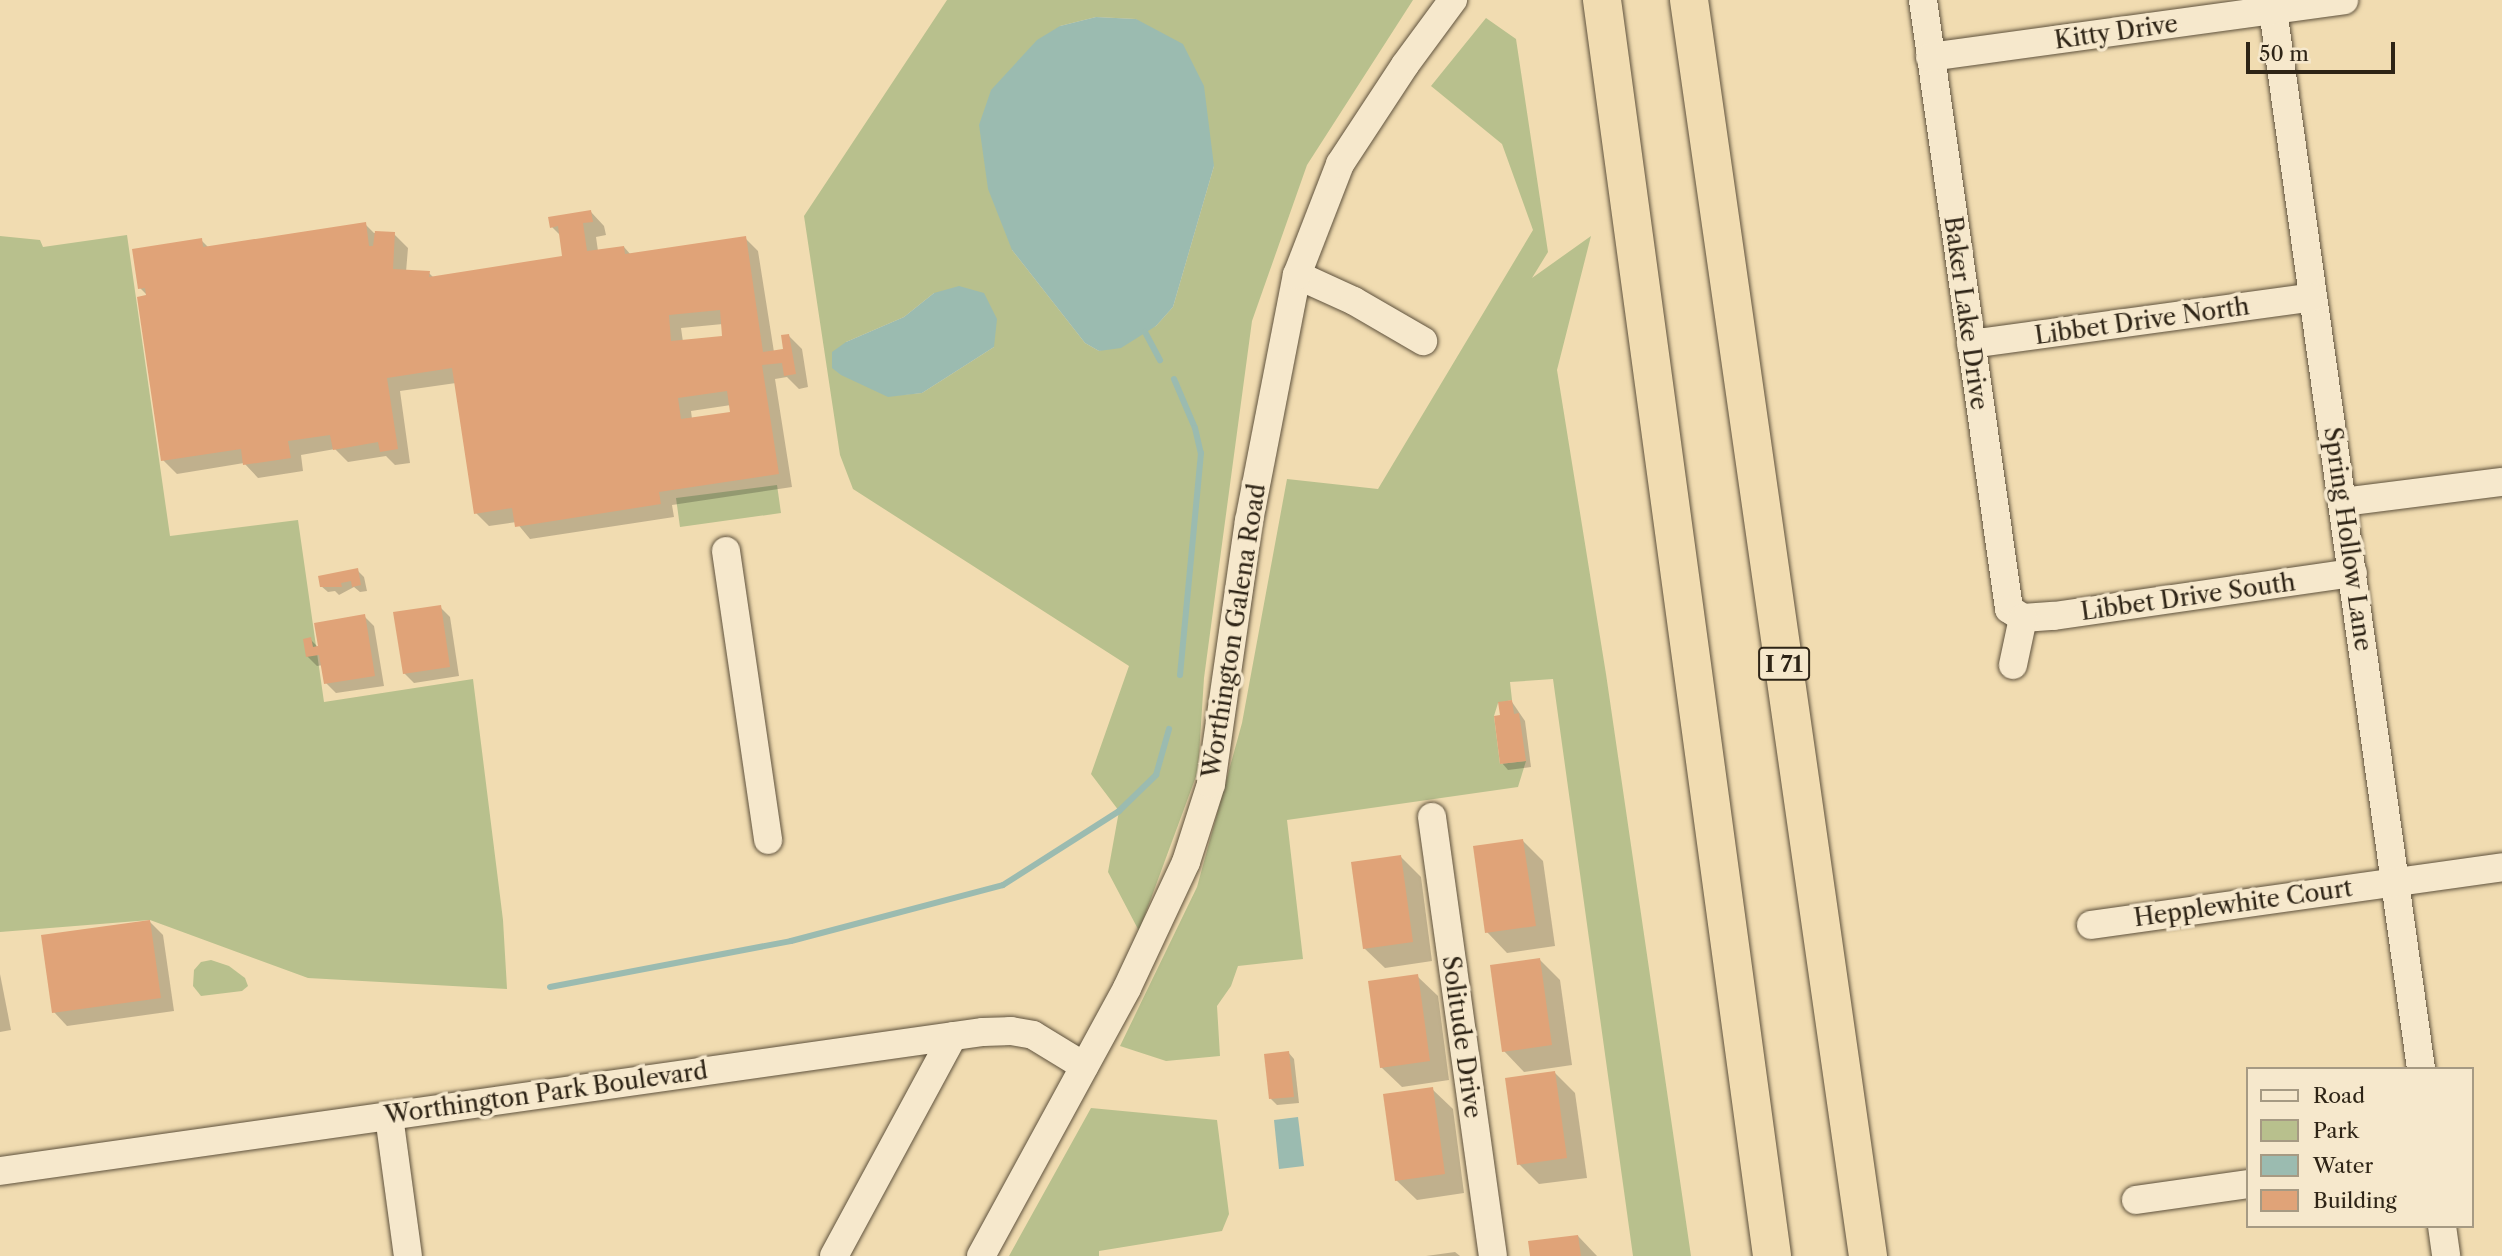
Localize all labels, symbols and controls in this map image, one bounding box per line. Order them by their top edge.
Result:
street label: Kitty Drive [2052,9,2180,55]
scale bar [2250,28,2399,72]
text: 50 m [2259,41,2309,66]
street label: Baker Lake Drive [1938,214,1994,412]
street label: Libbet Drive North [2033,292,2251,350]
street label: Spring Hollow Lane [2318,425,2378,653]
street label: Worthington Galena Road [1196,481,1272,781]
street label: Libbet Drive South [2079,568,2297,626]
road number: I 71 [1758,644,1810,684]
street label: Hepplewhite Court [2132,873,2354,933]
street label: Solitude Drive [1436,954,1488,1120]
street label: Worthington Park Boulevard [382,1056,710,1130]
legend [2246,1067,2474,1228]
text: Road [2313,1083,2365,1108]
text: Park [2313,1118,2359,1143]
text: Water [2313,1153,2373,1178]
text: Building [2313,1188,2397,1213]

